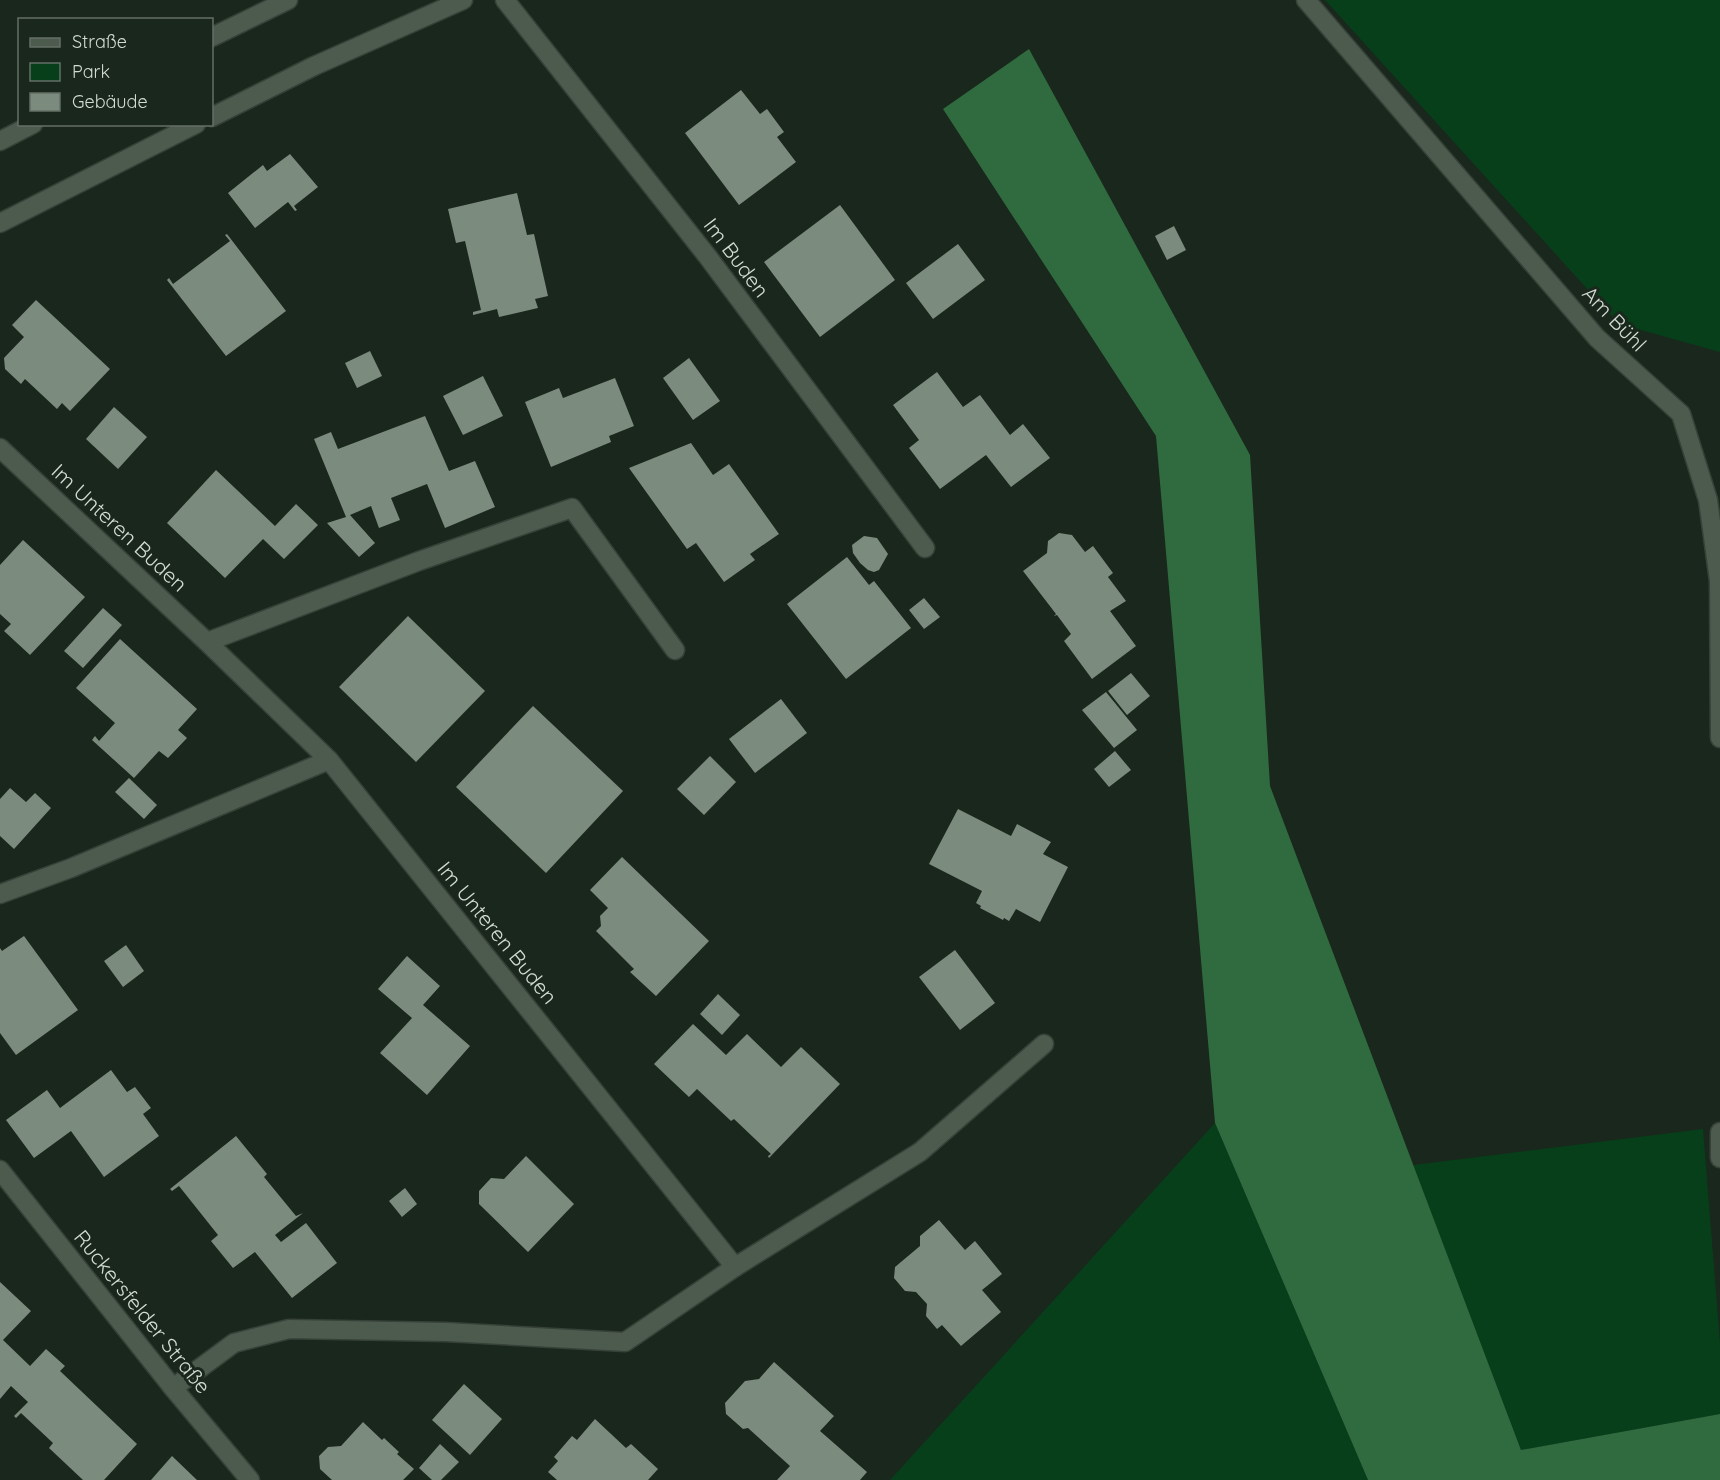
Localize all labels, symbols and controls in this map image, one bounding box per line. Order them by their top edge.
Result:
legend [18,18,213,126]
text: Straße [72,30,127,53]
text: Park [72,60,110,83]
text: Gebäude [72,90,148,113]
street label: Im Buden [699,213,775,302]
street label: Am Bühl [1577,280,1652,356]
street label: Im Unteren Buden [47,458,193,597]
street label: Im Unteren Buden [432,856,563,1009]
street label: Ruckersfelder Straße [69,1224,217,1398]

